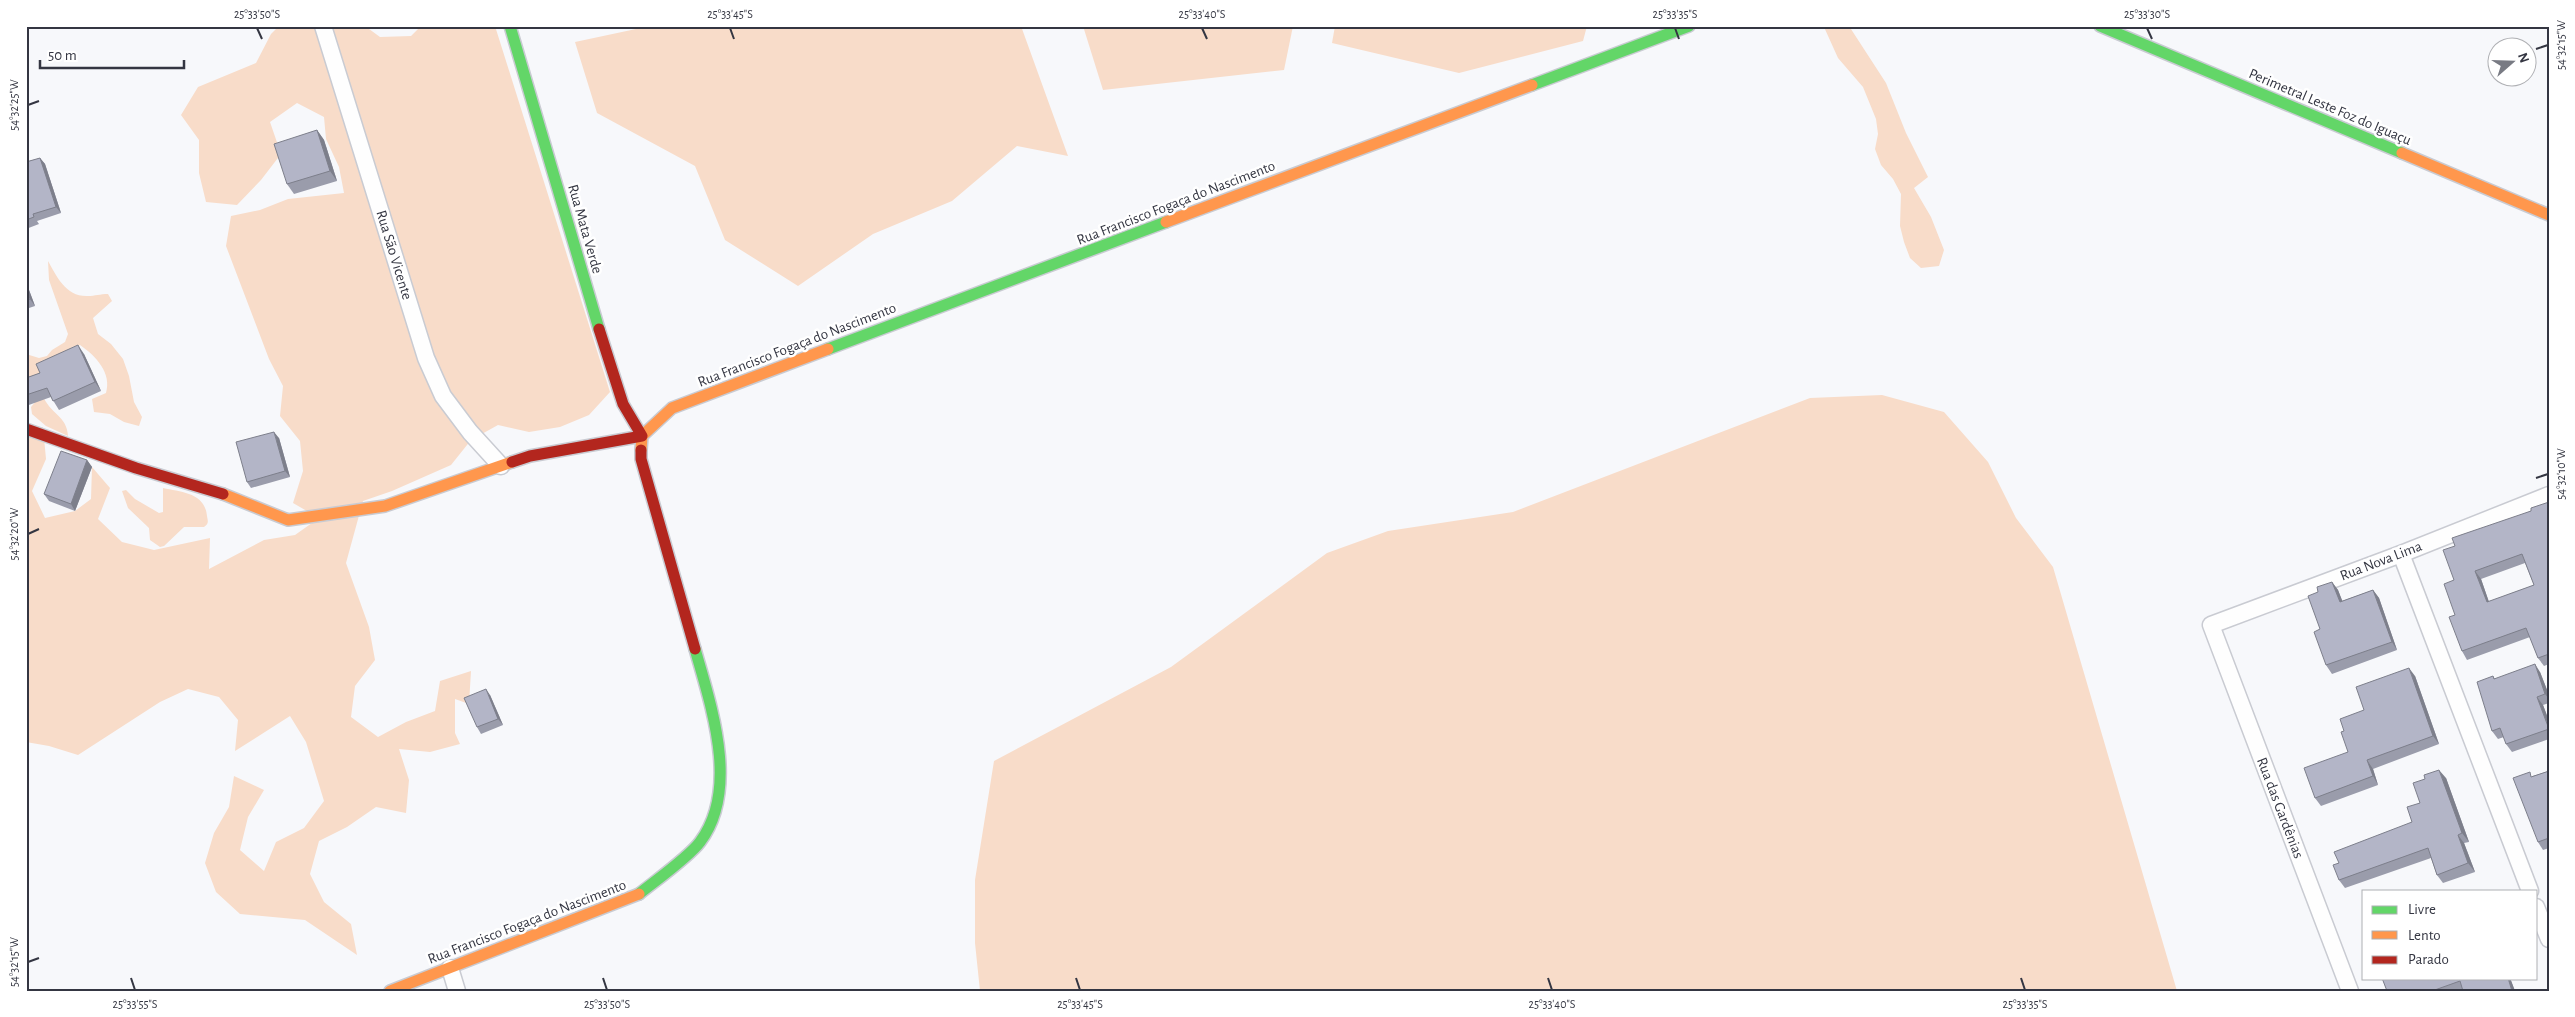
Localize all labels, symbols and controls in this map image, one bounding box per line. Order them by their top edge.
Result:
text: 25°33'50"S [234,8,280,20]
text: 25°33'45"S [707,8,753,20]
text: 25°33'40"S [1178,8,1226,20]
text: 25°33'35"S [1653,8,1698,20]
text: 25°33'30"S [2124,8,2170,20]
text: 54°32'15"W [2555,20,2567,70]
scale bar [40,38,184,70]
north arrow [2488,38,2538,88]
text: 50 m [48,48,77,63]
text: N [2515,51,2532,65]
street label: Perimetral Leste Foz do Iguaçu [2247,66,2414,148]
text: 54°32'25"W [8,79,20,131]
street label: Rua Francisco Fogaça do Nascimento [1075,158,1277,248]
street label: Rua Mata Verde [565,183,605,275]
street label: Rua São Vicente [373,209,415,302]
street label: Rua Francisco Fogaça do Nascimento [696,300,898,390]
text: 54°32'10"W [2555,448,2567,500]
text: 54°32'20"W [8,507,20,560]
street label: Rua Nova Lima [2338,538,2424,584]
street label: Rua das Gardênias [2254,755,2306,861]
street label: Rua Francisco Fogaça do Nascimento [426,877,628,967]
legend [2362,890,2538,980]
text: Livre [2408,902,2436,917]
text: Lento [2408,928,2441,943]
text: 54°32'15"W [8,937,20,987]
text: Parado [2408,952,2449,967]
text: 25°33'55"S [113,998,158,1010]
text: 25°33'50"S [584,998,630,1010]
text: 25°33'45"S [1057,998,1103,1010]
text: 25°33'40"S [1528,998,1576,1010]
text: 25°33'35"S [2003,998,2048,1010]

